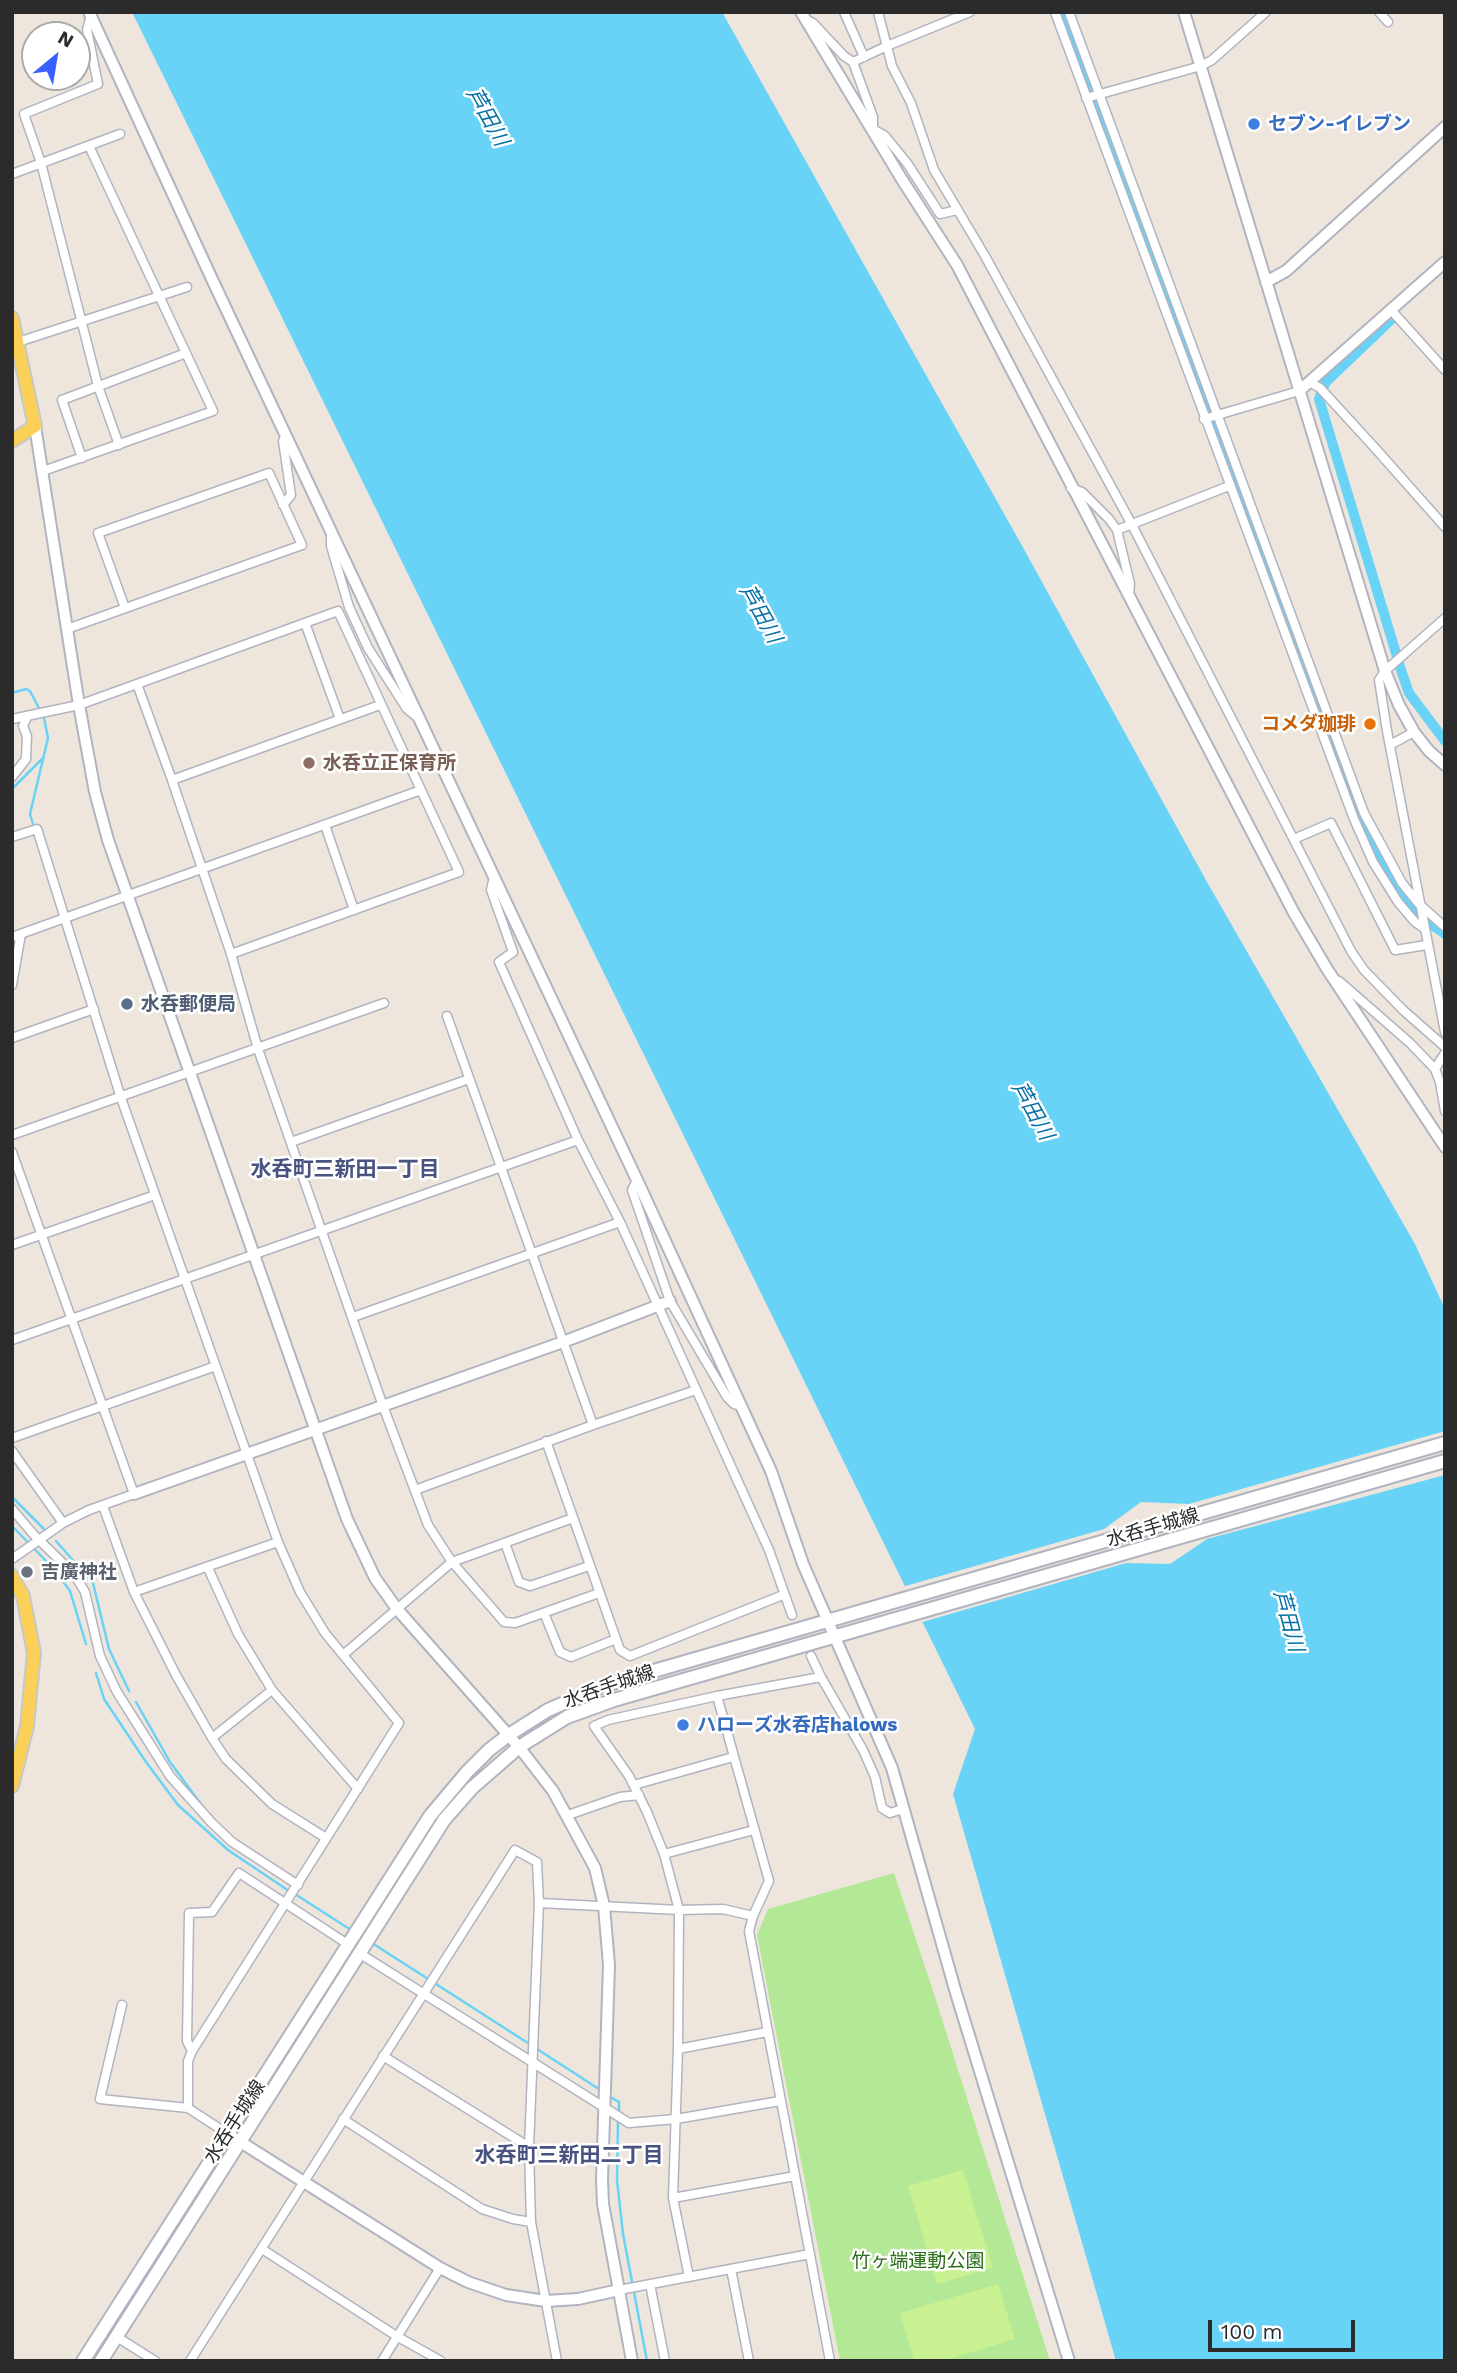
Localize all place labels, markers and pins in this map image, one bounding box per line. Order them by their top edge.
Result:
place label: セブン-イレブン [1268,113,1411,135]
marker: セブン-イレブン [1246,116,1262,132]
place label: コメダ珈琲 [1261,713,1356,735]
marker: コメダ珈琲 [1362,716,1378,732]
place label: 水呑立正保育所 [323,752,456,774]
marker: 水呑立正保育所 [301,755,317,771]
place label: 水呑郵便局 [141,993,236,1015]
marker: 水呑郵便局 [119,996,135,1012]
place label: 吉廣神社 [41,1561,117,1583]
marker: 吉廣神社 [19,1564,35,1580]
place label: ハローズ水呑店halows [697,1714,897,1736]
marker: ハローズ水呑店halows [675,1717,691,1733]

